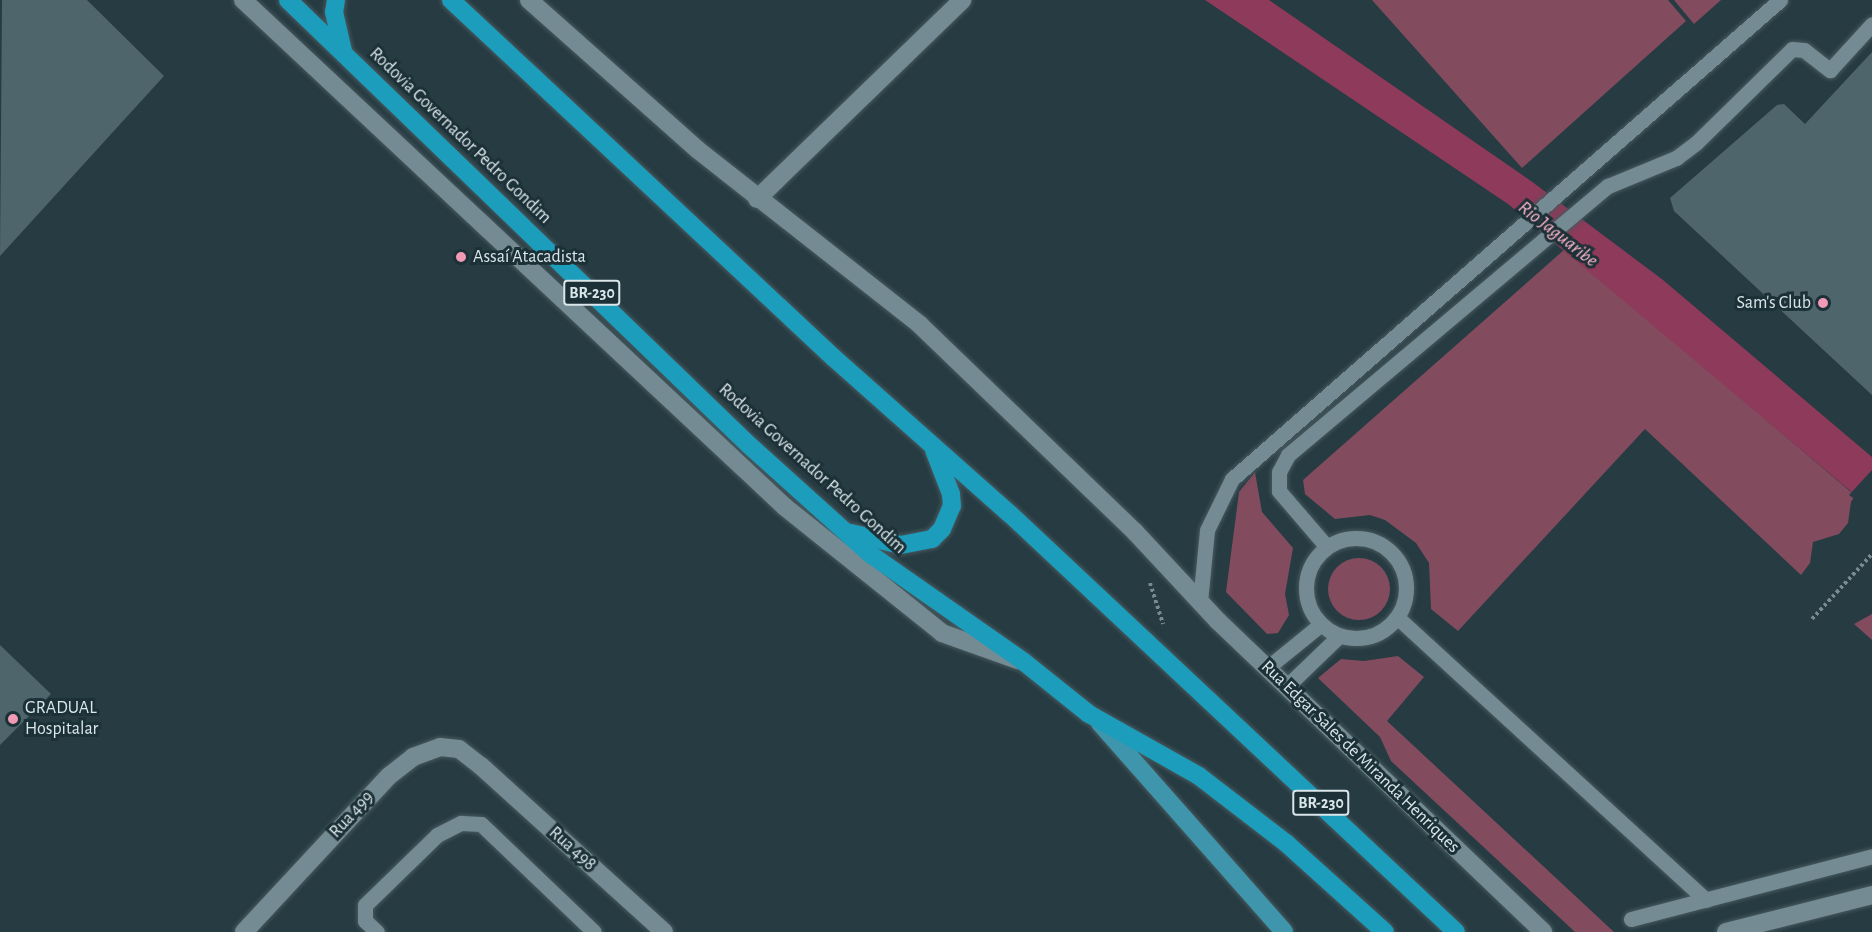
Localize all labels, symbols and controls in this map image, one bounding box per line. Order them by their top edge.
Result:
street label: Rodovia Governador Pedro Gondim [365,43,555,229]
water label: Rio Jaguaribe [1513,195,1603,273]
place label: Assaí Atacadista [473,246,586,268]
marker: Assaí Atacadista [454,250,468,264]
road number: BR-230 [562,280,622,306]
place label: Sam's Club [1737,292,1811,314]
marker: Sam's Club [1816,296,1830,310]
street label: Rodovia Governador Pedro Gondim [714,379,910,559]
street label: Rua Edgar Sales de Miranda Henriques [1256,656,1464,858]
place label: GRADUAL Hospitalar [25,698,98,740]
marker: GRADUAL Hospitalar [6,712,20,726]
street label: Rua 499 [325,787,379,843]
road number: BR-230 [1291,790,1351,816]
street label: Rua 498 [544,822,600,876]

